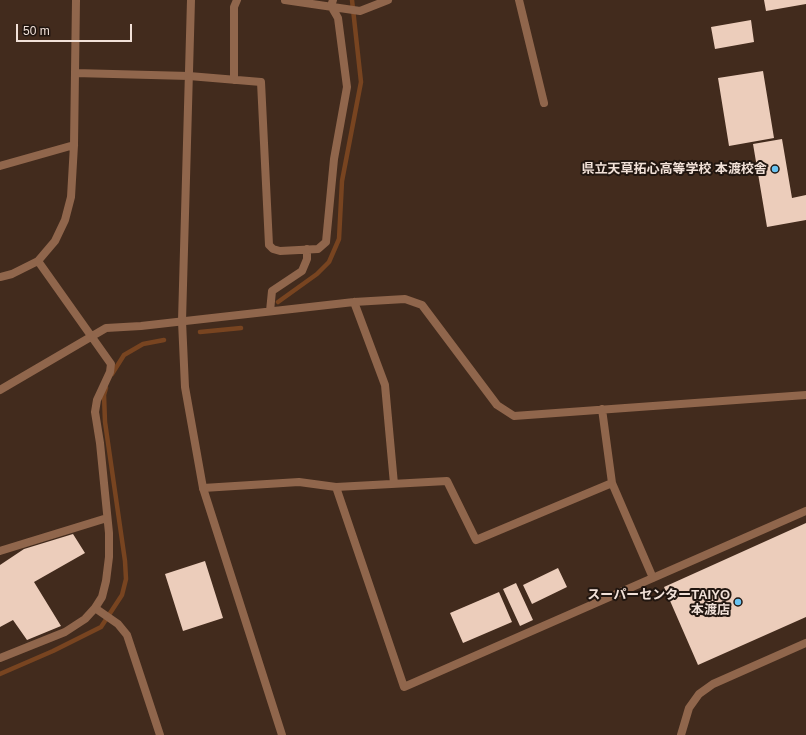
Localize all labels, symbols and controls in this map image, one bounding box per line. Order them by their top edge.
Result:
scale bar [18,16,134,42]
text: 50 m [23,24,50,38]
place label: 県立天草拓心高等学校 本渡校舎 [581,161,767,177]
marker: 県立天草拓心高等学校 本渡校舎 [770,164,780,174]
place label: スーパーセンターTAIYO 本渡店 [587,587,730,618]
marker: スーパーセンターTAIYO 本渡店 [733,597,743,607]

